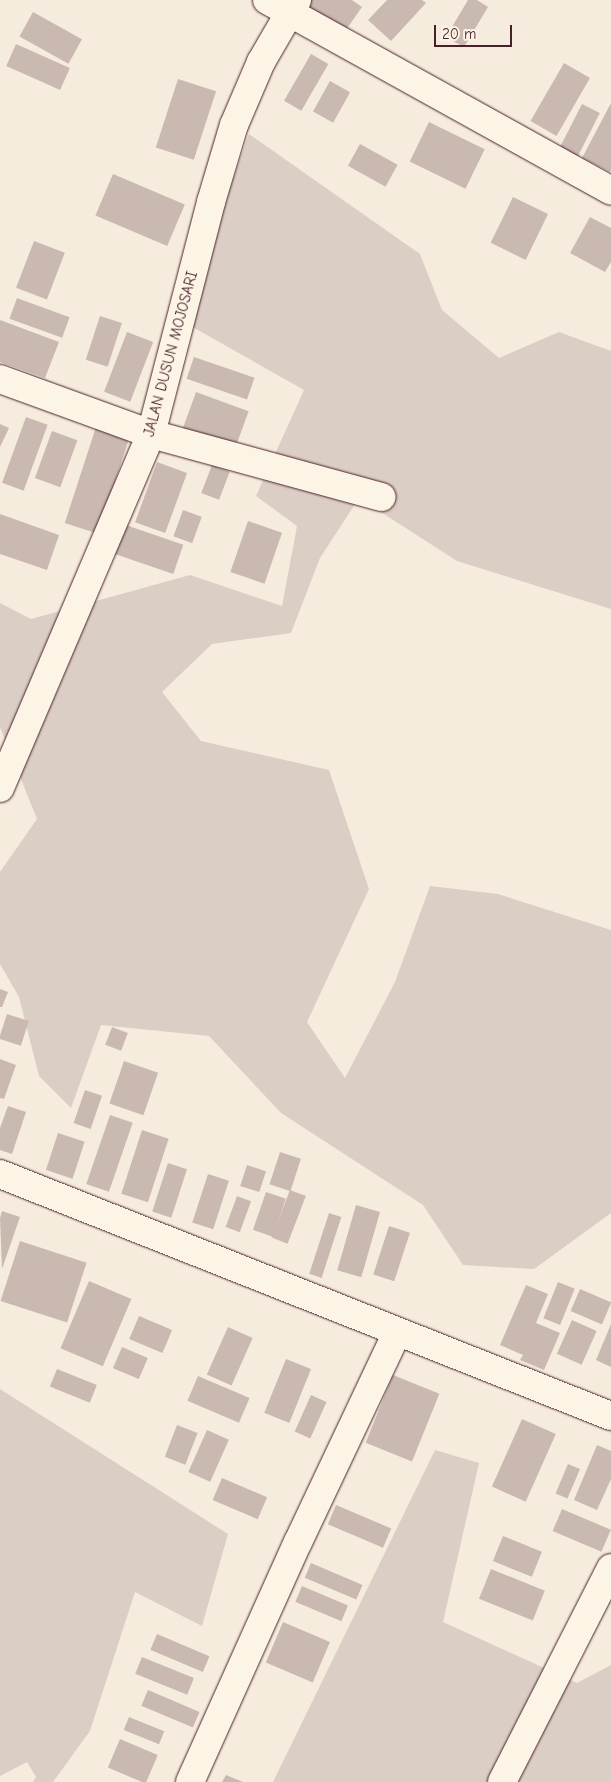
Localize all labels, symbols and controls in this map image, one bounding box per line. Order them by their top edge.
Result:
scale bar [436,15,514,47]
text: 20 m [442,25,476,43]
street label: JALAN DUSUN MOJOSARI [140,269,202,439]

